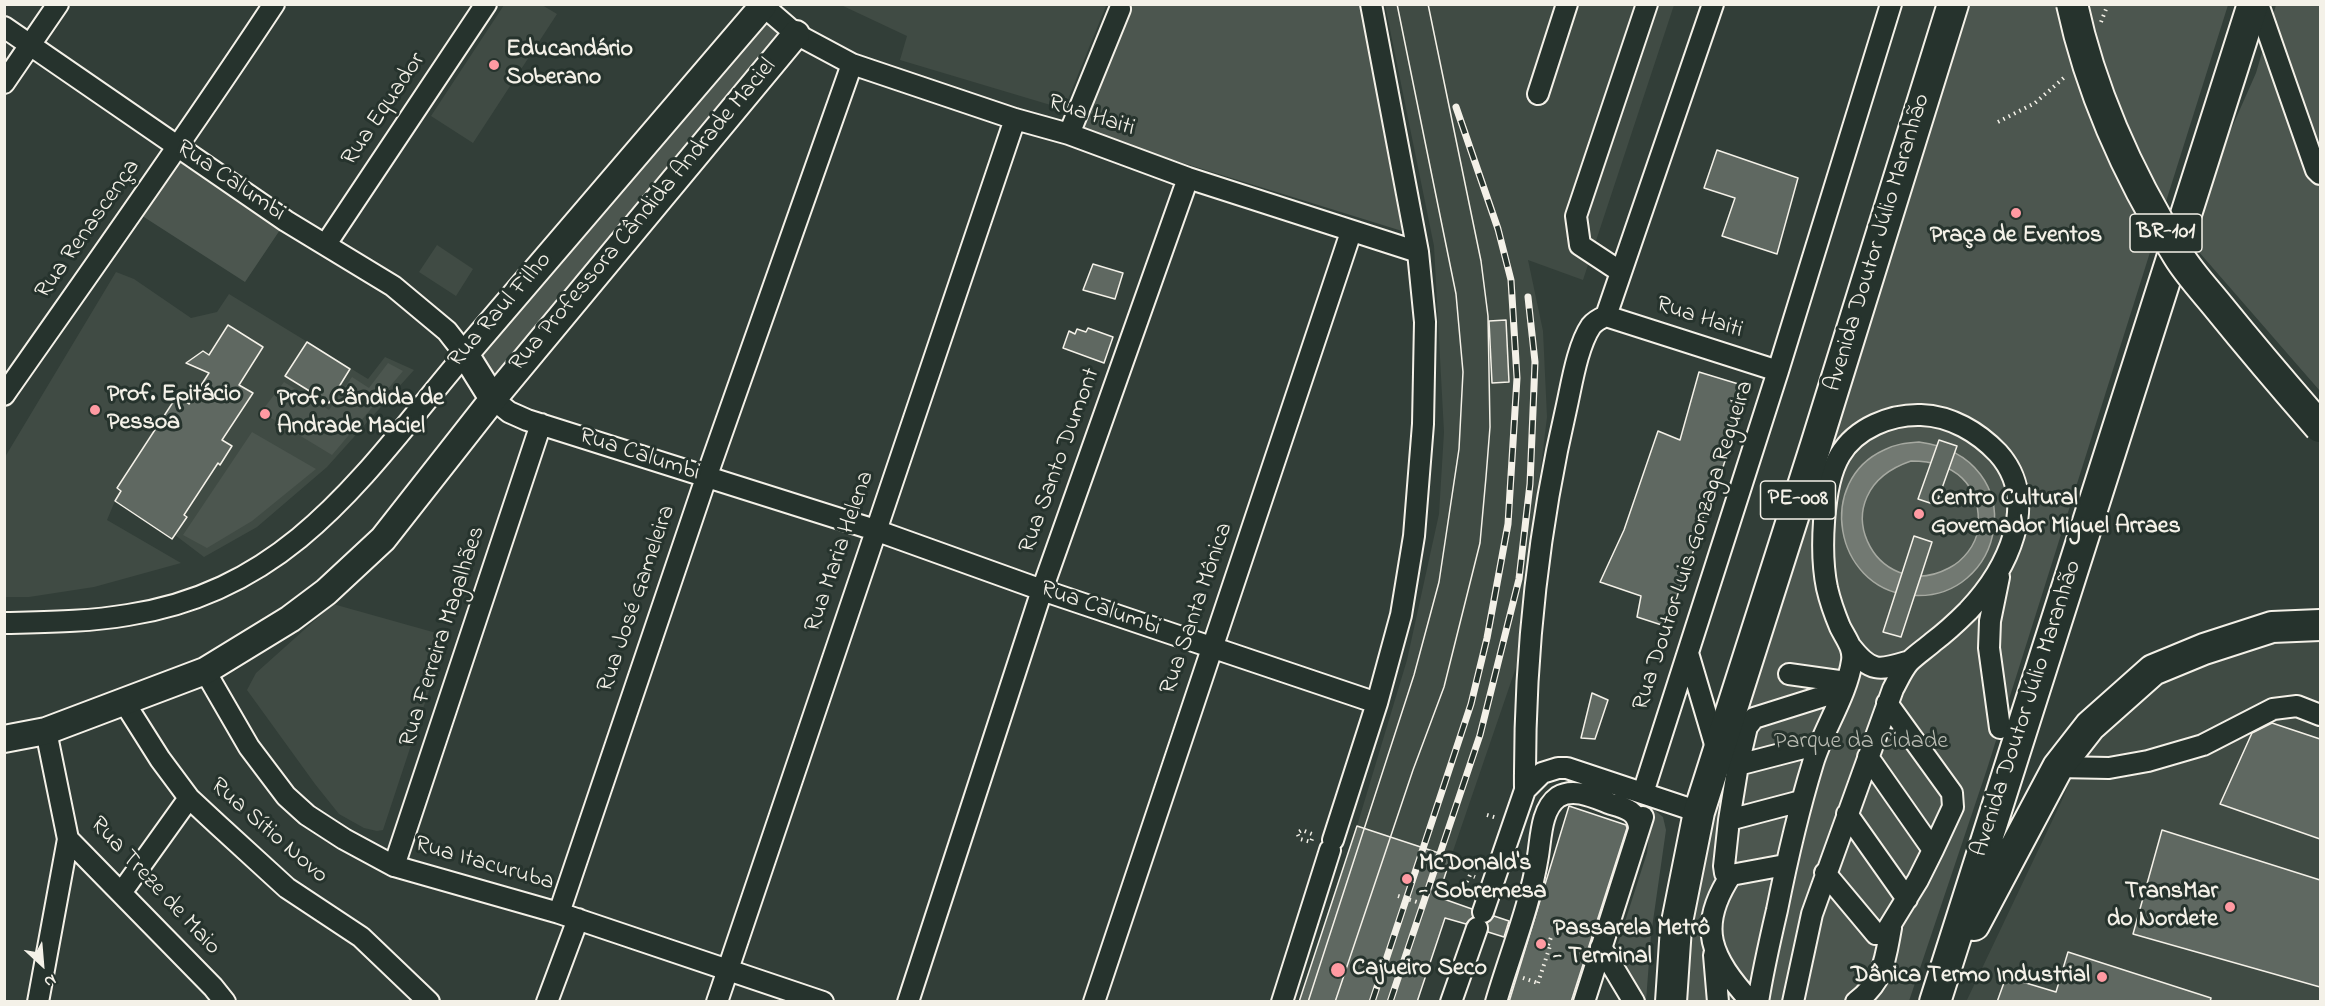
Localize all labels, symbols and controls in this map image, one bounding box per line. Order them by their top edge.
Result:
place label: Educandário Soberano [506,37,633,93]
street label: Rua Equador [337,48,433,172]
street label: Rua Professora Cândida Andrade Maciel [505,54,783,378]
marker: Educandário Soberano [487,58,501,72]
street label: Rua Haiti [1044,89,1138,145]
street label: Avenida Doutor Júlio Maranhão [1820,91,1938,395]
street label: Rua Calumbi [170,135,290,229]
street label: Rua Renascença [30,155,148,305]
marker: Praça de Eventos [2009,206,2023,220]
road number: BR-101 [2130,214,2202,252]
place label: Praça de Eventos [1930,223,2102,251]
street label: Rua Raul Filho [443,247,559,375]
street label: Rua Haiti [1652,291,1746,347]
street label: Rua Santo Dumont [1014,365,1108,557]
street label: Rua Doutor Luis Gonzaga Regueira [1628,378,1762,714]
place label: Prof. Epitácio Pessoa [107,382,241,438]
place label: Prof. Cândida de Andrade Maciel [277,386,444,442]
marker: Prof. Epitácio Pessoa [88,403,102,417]
marker: Prof. Cândida de Andrade Maciel [258,407,272,421]
street label: Rua Calumbi [575,423,703,489]
street label: Rua Maria Helena [800,468,882,636]
road number: PE-008 [1760,481,1836,519]
place label: Centro Cultural Governador Miguel Arraes [1931,486,2181,542]
street label: Rua José Gameleira [592,502,684,696]
marker: Centro Cultural Governador Miguel Arraes [1912,507,1926,521]
street label: Rua Santa Mônica [1155,519,1241,699]
street label: Rua Ferreira Magalhães [395,523,493,751]
street label: Avenida Doutor Júlio Maranhão [1966,557,2090,861]
street label: Rua Calumbi [1036,576,1164,644]
park label: Parque da Cidade [1774,729,1948,757]
street label: Rua Sítio Novo [203,773,333,891]
street label: Rua Treze de Maio [82,812,226,962]
street label: Rua Itacuruba [411,831,557,899]
place label: McDonald's - Sobremesa [1419,851,1547,907]
marker: McDonald's - Sobremesa [1400,872,1414,886]
place label: TransMar do Nordete [2107,879,2218,935]
marker: TransMar do Nordete [2223,900,2237,914]
place label: Passarela Metrô - Terminal [1553,916,1710,972]
north arrow [12,934,72,994]
marker: Passarela Metrô - Terminal [1534,937,1548,951]
place label: Cajueiro Seco [1352,956,1487,984]
marker: Cajueiro Seco [1329,961,1347,979]
place label: Dânica Termo Industrial [1851,963,2090,991]
text: N [40,967,60,993]
marker: Dânica Termo Industrial [2095,970,2109,984]

